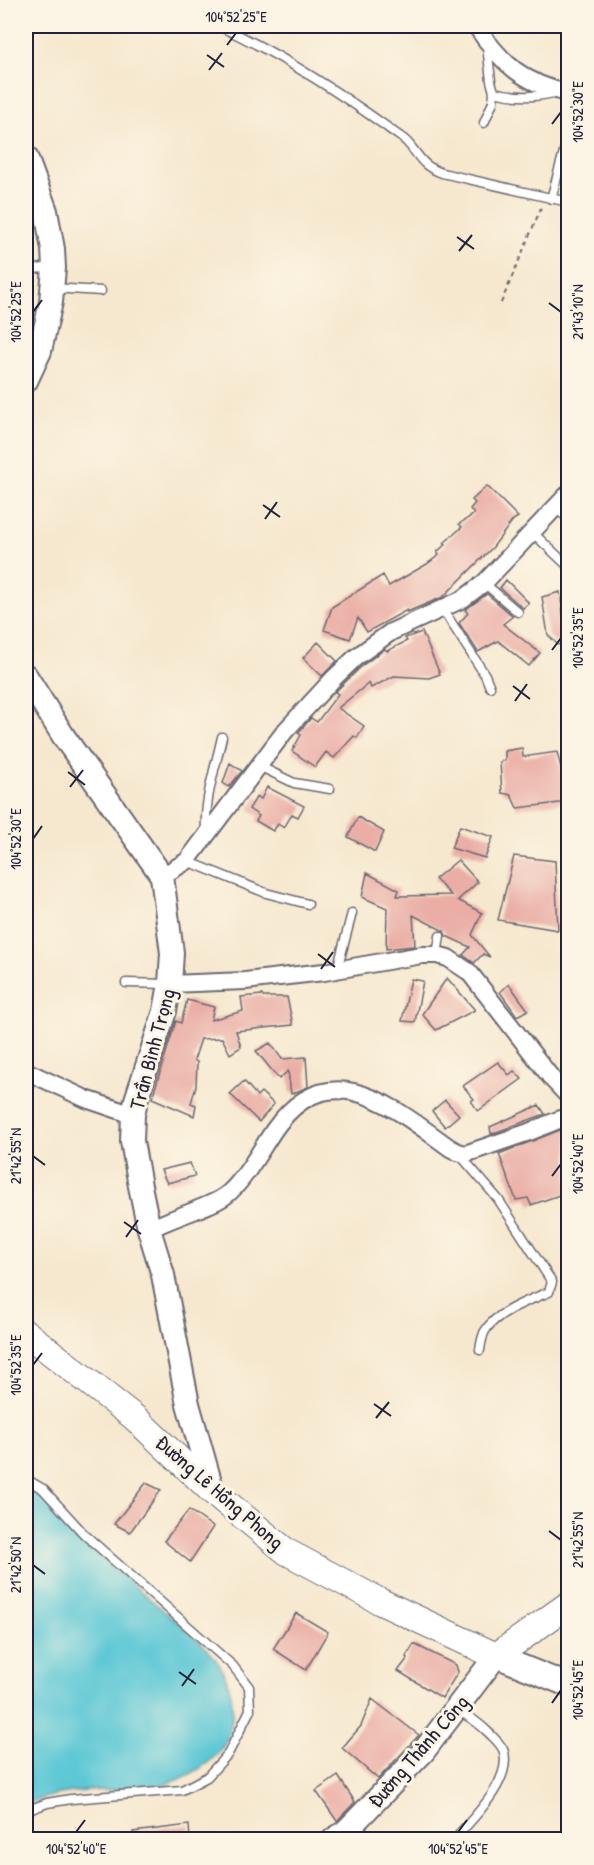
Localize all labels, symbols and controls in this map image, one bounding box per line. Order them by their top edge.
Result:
text: 104°52'25"E [205,6,267,27]
text: 104°52'30"E [567,81,588,143]
text: 104°52'25"E [5,281,26,343]
text: 21°43'10"N [567,284,588,340]
text: 104°52'35"E [567,607,588,669]
text: 104°52'30"E [5,808,26,870]
street label: Trần Bình Trọng [122,985,182,1113]
text: 21°42'55"N [5,1128,26,1184]
text: 104°52'40"E [567,1133,588,1194]
text: 104°52'35"E [5,1334,26,1396]
street label: Đường Lê Hồng Phong [150,1428,290,1556]
text: 21°42'55"N [567,1512,588,1568]
text: 21°42'50"N [5,1537,26,1593]
text: 104°52'45"E [567,1660,588,1720]
street label: Đường Thành Công [361,1688,475,1814]
text: 104°52'40"E [46,1838,107,1859]
text: 104°52'45"E [428,1838,488,1859]

